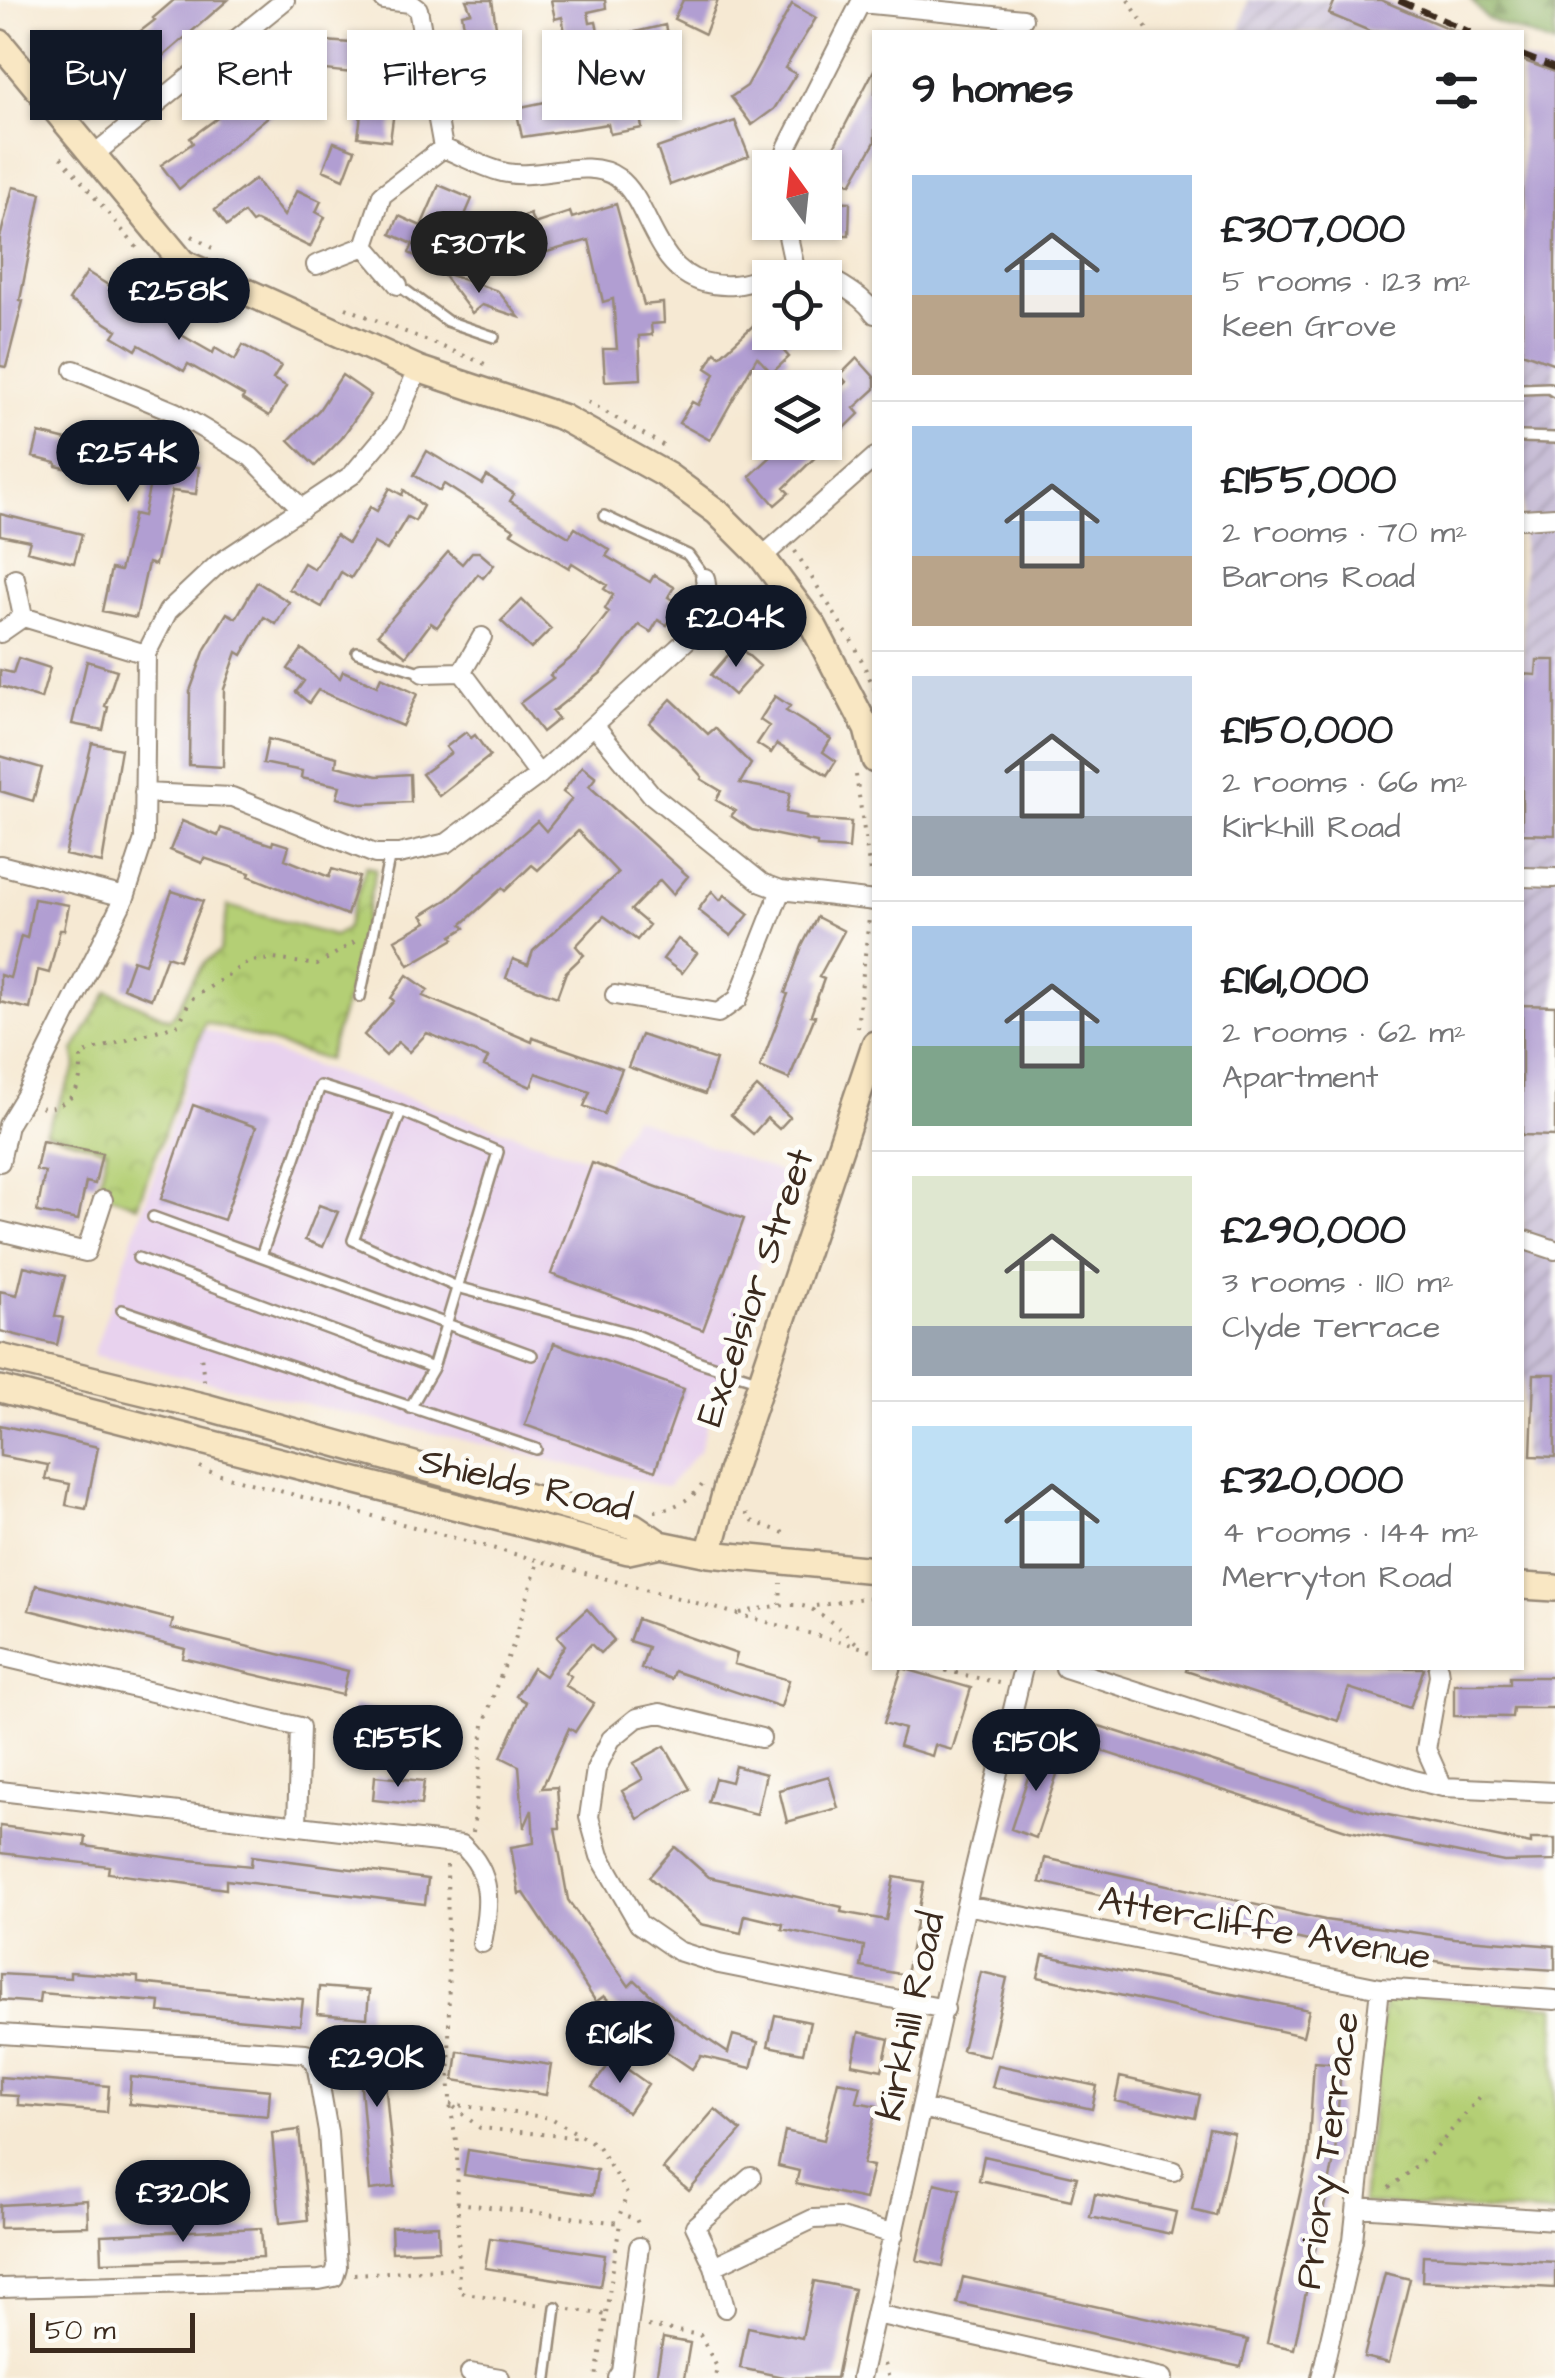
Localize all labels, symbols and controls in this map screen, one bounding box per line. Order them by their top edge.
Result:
chip: Buy [30,30,162,120]
chip: Rent [182,30,327,120]
chip: Filters [347,30,522,120]
chip: New [542,30,682,120]
text: 9 homes [912,61,1074,119]
icon: filters [1429,63,1484,118]
north arrow [752,150,842,240]
map controls [752,150,842,460]
text: £307,000 [1222,201,1405,259]
pin: £307K [409,211,549,296]
icon: home [992,215,1112,335]
text: £307K [433,221,525,266]
pin: £258K [109,258,249,343]
text: 5 rooms · 123 m² [1222,259,1471,304]
button: locate [752,260,842,350]
text: £258K [130,268,228,313]
text: Keen Grove [1222,304,1397,349]
button: layers [752,370,842,460]
pin: £254K [58,420,198,505]
text: £254K [78,430,178,475]
text: £155,000 [1222,452,1396,510]
icon: home [992,466,1112,586]
text: 2 rooms · 70 m² [1222,510,1467,555]
text: Barons Road [1222,555,1415,600]
pin: £204K [666,585,806,670]
text: £204K [688,595,784,640]
text: £150,000 [1222,702,1393,760]
icon: home [992,716,1112,836]
text: 2 rooms · 66 m² [1222,760,1468,805]
text: Kirkhill Road [1222,805,1401,850]
text: £161,000 [1222,952,1369,1010]
icon: home [992,966,1112,1086]
text: 2 rooms · 62 m² [1222,1010,1466,1055]
text: Apartment [1222,1055,1378,1100]
street label: Excelsior Street [684,1142,828,1433]
text: £290,000 [1222,1202,1406,1260]
icon: home [992,1216,1112,1336]
text: 3 rooms · 110 m² [1222,1260,1454,1305]
text: Clyde Terrace [1222,1305,1440,1350]
street label: Shields Road [414,1435,637,1535]
text: £320,000 [1222,1452,1404,1510]
icon: home [992,1466,1112,1586]
text: 4 rooms · 144 m² [1222,1510,1479,1555]
text: Merryton Road [1222,1555,1452,1600]
pin: £155K [328,1705,468,1790]
pin: £150K [966,1709,1106,1794]
text: £155K [355,1715,441,1760]
text: £150K [994,1719,1078,1764]
street label: Attercliffe Avenue [1094,1874,1435,1984]
street label: Kirkhill Road [863,1907,958,2126]
pin: £161K [550,2001,690,2086]
street label: Priory Terrace [1283,2008,1374,2292]
text: £161K [588,2011,652,2056]
pin: £290K [307,2025,447,2110]
text: £290K [330,2035,424,2080]
pin: £320K [113,2160,253,2245]
text: £320K [137,2170,229,2215]
scale bar [30,2308,195,2352]
text: 50 m [45,2311,116,2350]

